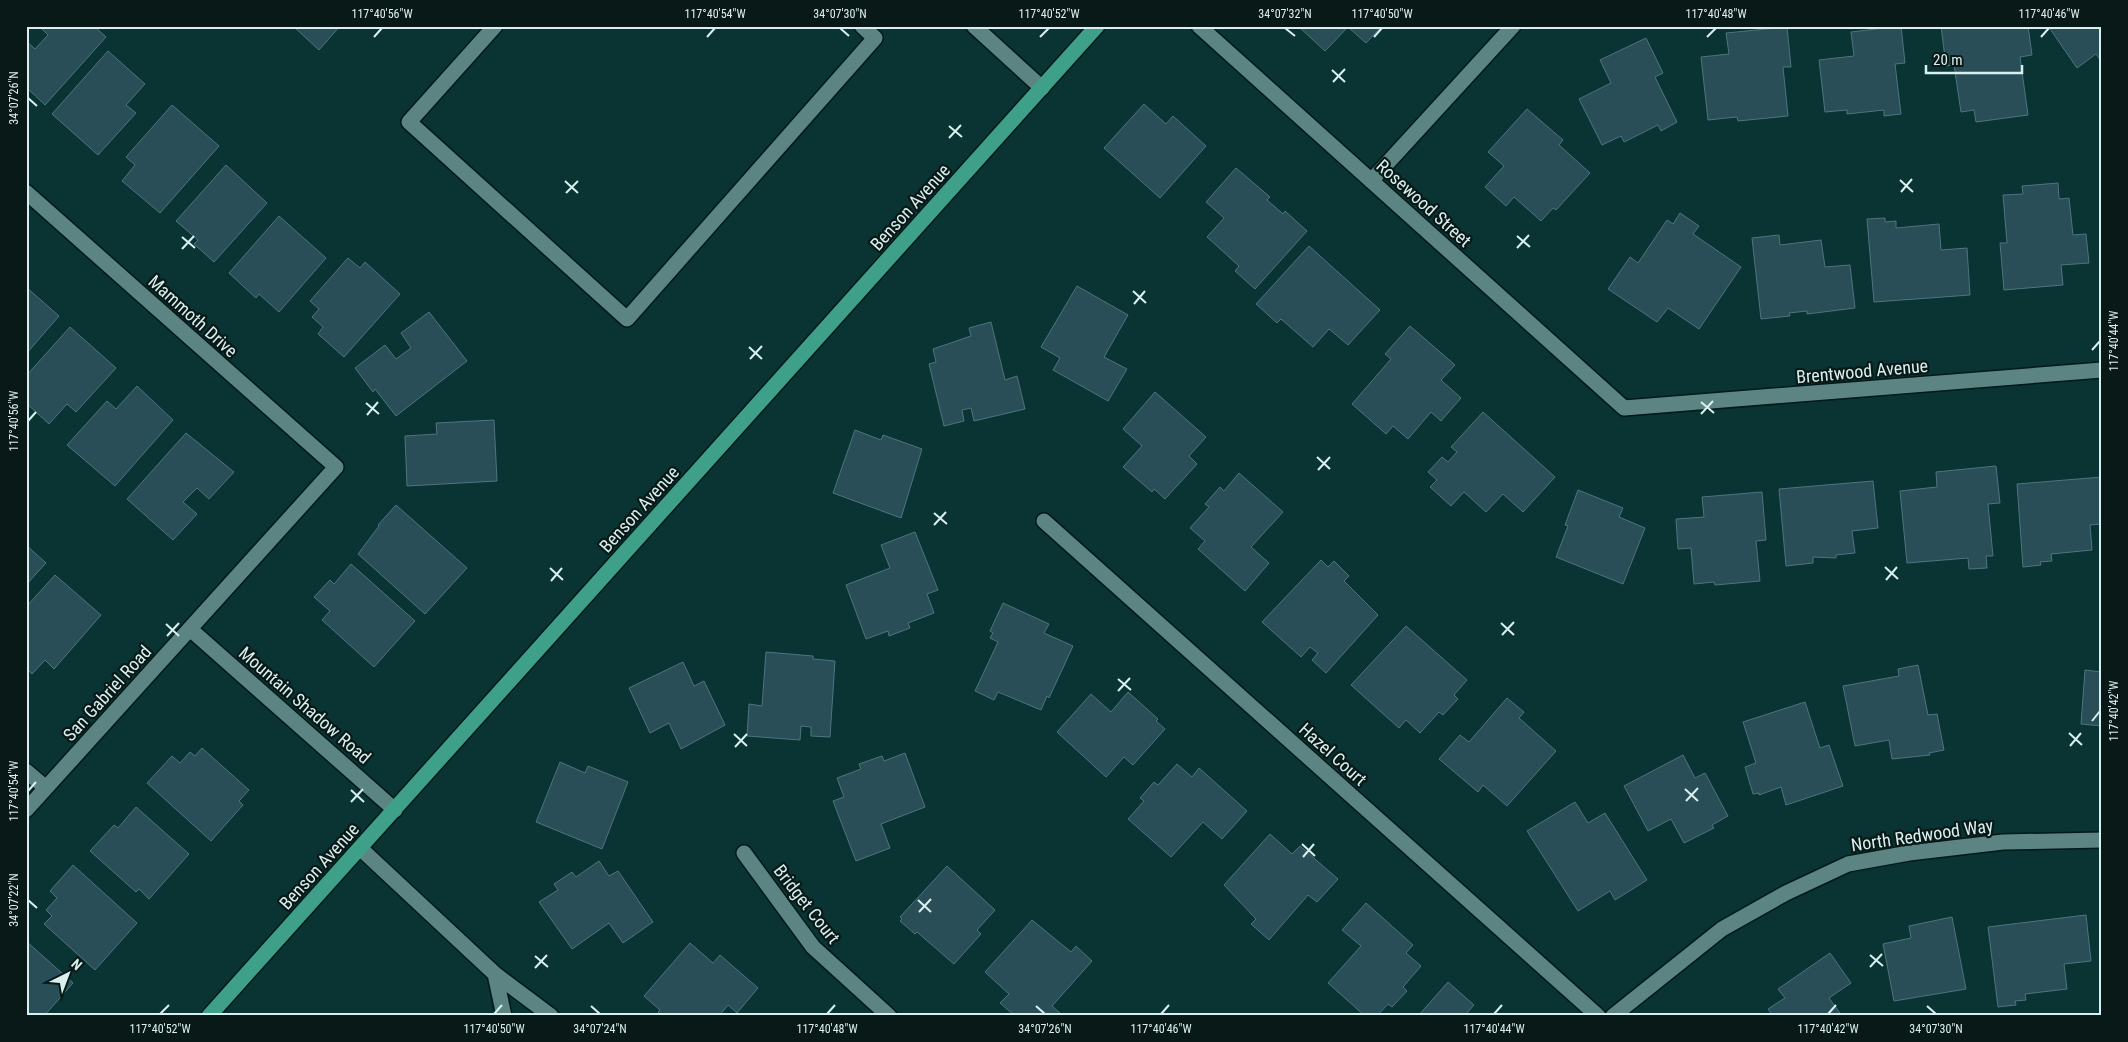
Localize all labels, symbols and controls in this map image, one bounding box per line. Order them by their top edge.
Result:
text: 117°40'56"W [351,7,413,21]
text: 117°40'54"W [684,7,746,21]
text: 34°07'30"N [813,7,867,21]
text: 117°40'52"W [1018,7,1080,21]
text: 34°07'32"N [1258,7,1312,21]
text: 117°40'50"W [1351,7,1413,21]
text: 117°40'48"W [1685,7,1747,21]
text: 117°40'46"W [2018,7,2080,21]
scale bar [1926,42,2022,74]
text: 20 m [1933,51,1963,69]
text: 34°07'26"N [7,71,21,125]
street label: Rosewood Street [1372,155,1476,251]
street label: Benson Avenue [866,160,954,254]
street label: Mammoth Drive [144,271,242,361]
text: 117°40'44"W [2107,310,2121,372]
street label: Brentwood Avenue [1795,355,1929,387]
text: 117°40'56"W [7,390,21,452]
street label: Benson Avenue [595,462,683,556]
street label: San Gabriel Road [59,641,155,745]
street label: Mountain Shadow Road [235,642,375,768]
text: 117°40'42"W [2107,680,2121,742]
street label: Hazel Court [1295,718,1371,790]
text: 117°40'54"W [7,760,21,822]
street label: North Redwood Way [1850,815,1995,855]
street label: Benson Avenue [275,819,363,913]
street label: Bridget Court [770,860,844,948]
text: 34°07'22"N [7,873,21,927]
north arrow [42,950,92,1000]
text: N [68,956,85,973]
text: 117°40'52"W [129,1022,191,1036]
text: 117°40'50"W [463,1022,525,1036]
text: 34°07'24"N [573,1022,627,1036]
text: 117°40'48"W [796,1022,858,1036]
text: 34°07'26"N [1018,1022,1072,1036]
text: 117°40'46"W [1130,1022,1192,1036]
text: 117°40'44"W [1463,1022,1525,1036]
text: 117°40'42"W [1797,1022,1859,1036]
text: 34°07'30"N [1909,1022,1963,1036]

